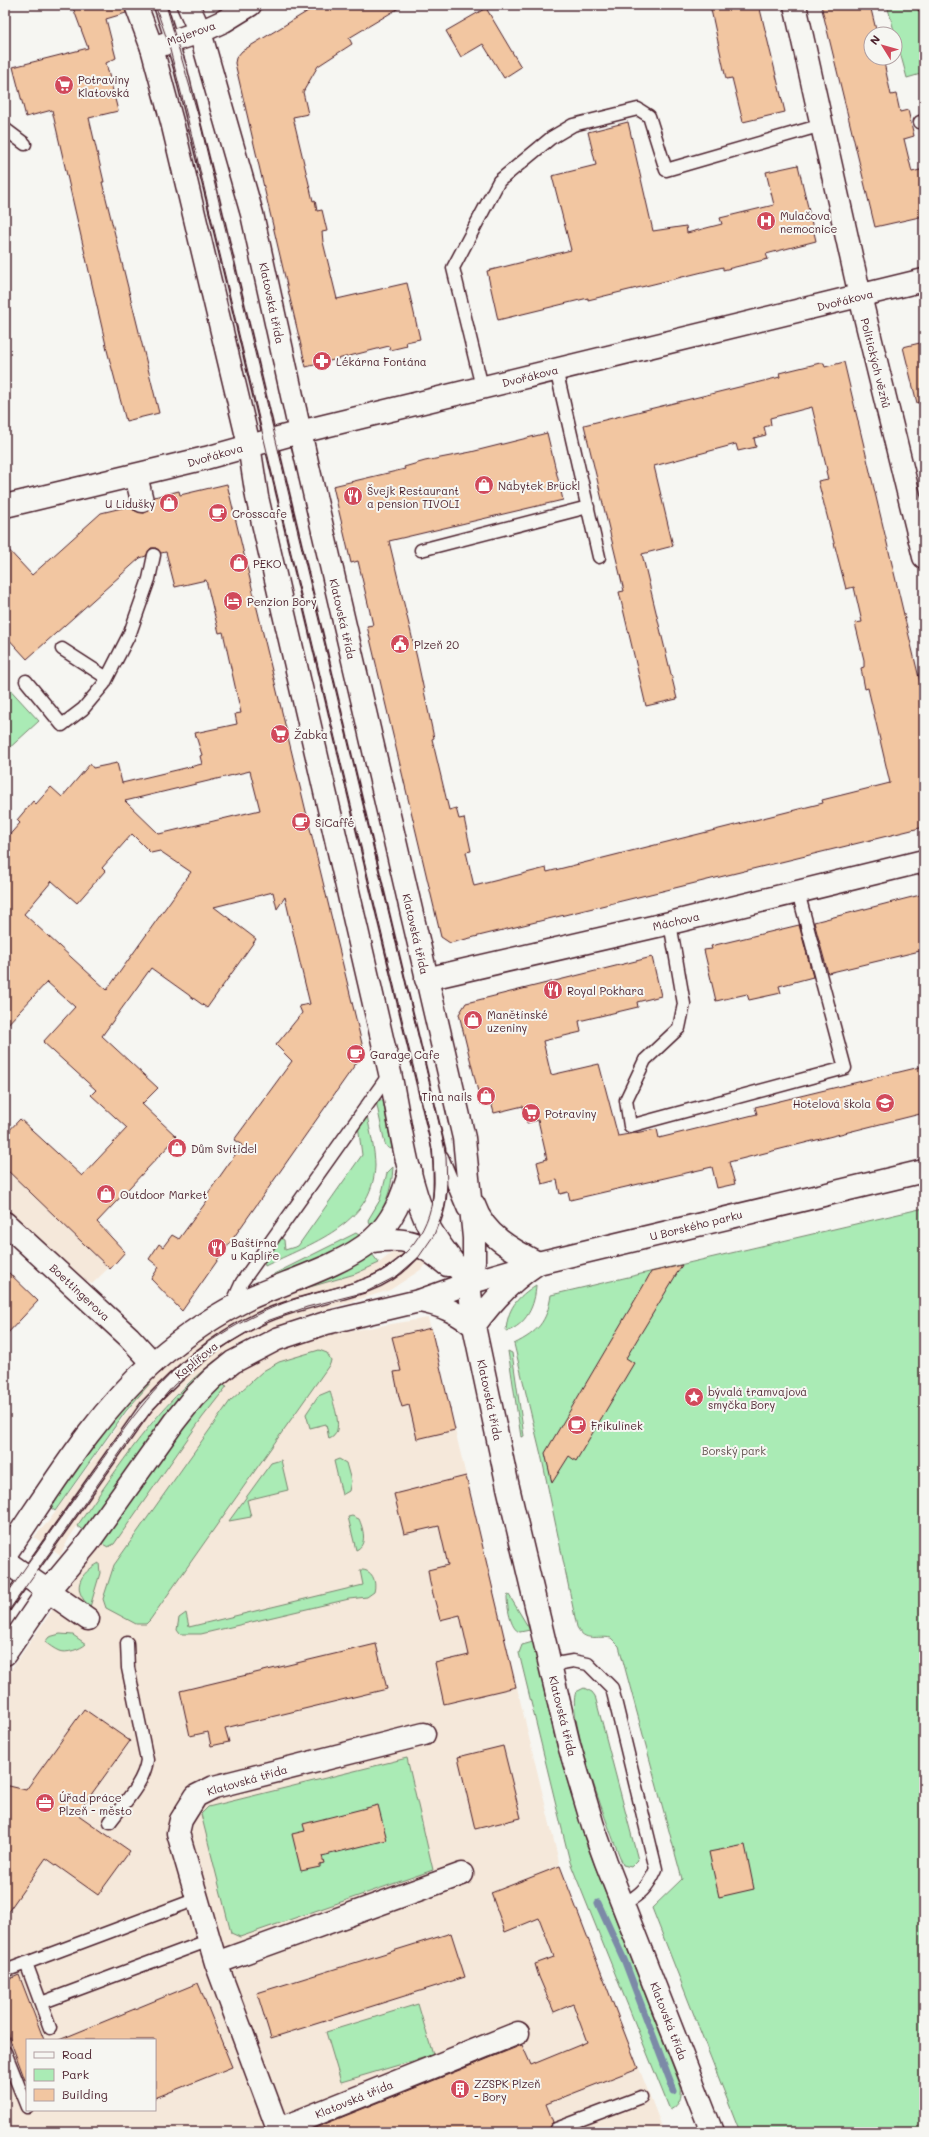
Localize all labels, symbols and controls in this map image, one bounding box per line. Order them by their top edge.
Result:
street label: Majerova [165,17,218,49]
north arrow [863,26,903,66]
text: N [866,32,883,48]
place label: Potraviny Klatovská [78,72,130,100]
supermarket icon: Potraviny Klatovská [53,74,75,96]
place label: Mulačova nemocnice [780,208,838,236]
hospital icon: Mulačova nemocnice [755,210,777,232]
street label: Klatovská třída [256,261,288,345]
street label: Dvořákova [815,286,875,314]
street label: Politických vězňů [858,316,894,410]
pharmacy icon: Lékárna Fontána [311,350,333,372]
place label: Lékárna Fontána [336,354,427,369]
street label: Dvořákova [500,362,560,390]
street label: Dvořákova [185,440,245,470]
shop icon: Nábytek Brückl [473,474,495,496]
place label: Nábytek Brückl [498,478,580,493]
place label: Švejk Restaurant a pension TIVOLI [367,483,459,511]
restaurant icon: Švejk Restaurant a pension TIVOLI [342,485,364,507]
shop icon: U Lidušky [158,492,180,514]
place label: U Lidušky [105,496,155,511]
cafe icon: Crosscafe [207,502,229,524]
place label: Crosscafe [232,506,287,521]
shop icon: PEKO [228,552,250,574]
place label: PEKO [253,556,282,571]
street label: Klatovská třída [326,577,360,661]
hotel icon: Penzion Bory [222,590,244,612]
place label: Penzion Bory [247,594,317,609]
public building icon: Plzeň 20 [389,633,411,655]
place label: Plzeň 20 [414,637,459,652]
supermarket icon: Žabka [269,723,291,745]
place label: Žabka [294,727,328,742]
cafe icon: SiCaffé [290,811,312,833]
place label: SiCaffé [315,815,354,830]
street label: Klatovská třída [399,892,433,976]
street label: Máchova [651,908,701,934]
restaurant icon: Royal Pokhara [542,979,564,1001]
place label: Royal Pokhara [567,983,644,998]
place label: Manětínské uzeniny [487,1007,548,1035]
shop icon: Manětínské uzeniny [462,1009,484,1031]
cafe icon: Garage Cafe [345,1043,367,1065]
place label: Garage Cafe [370,1047,440,1062]
shop icon: Tina nails [475,1085,497,1107]
place label: Tina nails [422,1089,472,1104]
school or university icon: Hotelová škola [874,1092,896,1114]
place label: Hotelová škola [793,1096,871,1111]
supermarket icon: Potraviny [520,1102,542,1124]
place label: Potraviny [545,1106,597,1121]
shop icon: Dům Svítidel [166,1137,188,1159]
place label: Dům Svítidel [191,1141,257,1156]
shop icon: Outdoor Market [95,1183,117,1205]
place label: Outdoor Market [120,1187,207,1202]
street label: U Borského parku [648,1206,744,1244]
place label: Baštírna u Kaplíře [231,1235,280,1263]
restaurant icon: Baštírna u Kaplíře [206,1237,228,1259]
street label: Boettingerova [47,1260,113,1324]
street label: Kaplířova [171,1338,221,1382]
street label: Klatovská třída [474,1358,506,1442]
place label: bývalá tramvajová smyčka Bory [708,1384,807,1412]
place icon: bývalá tramvajová smyčka Bory [683,1386,705,1408]
cafe icon: Frikulínek [566,1414,588,1436]
place label: Frikulínek [591,1418,643,1433]
park label: Borský park [702,1443,766,1458]
street label: Klatovská třída [546,1674,580,1758]
street label: Klatovská třída [205,1761,289,1799]
place label: Úřad práce Plzeň - město [59,1790,132,1818]
office icon: Úřad práce Plzeň - město [34,1792,56,1814]
street label: Klatovská třída [647,1980,691,2062]
legend [26,2039,156,2111]
text: Road [62,2046,92,2062]
text: Park [62,2066,89,2082]
place label: ZZSPK Plzeň - Bory [474,2076,540,2104]
street label: Klatovská třída [313,2077,395,2121]
building icon: ZZSPK Plzeň - Bory [449,2078,471,2100]
text: Building [62,2086,108,2102]

